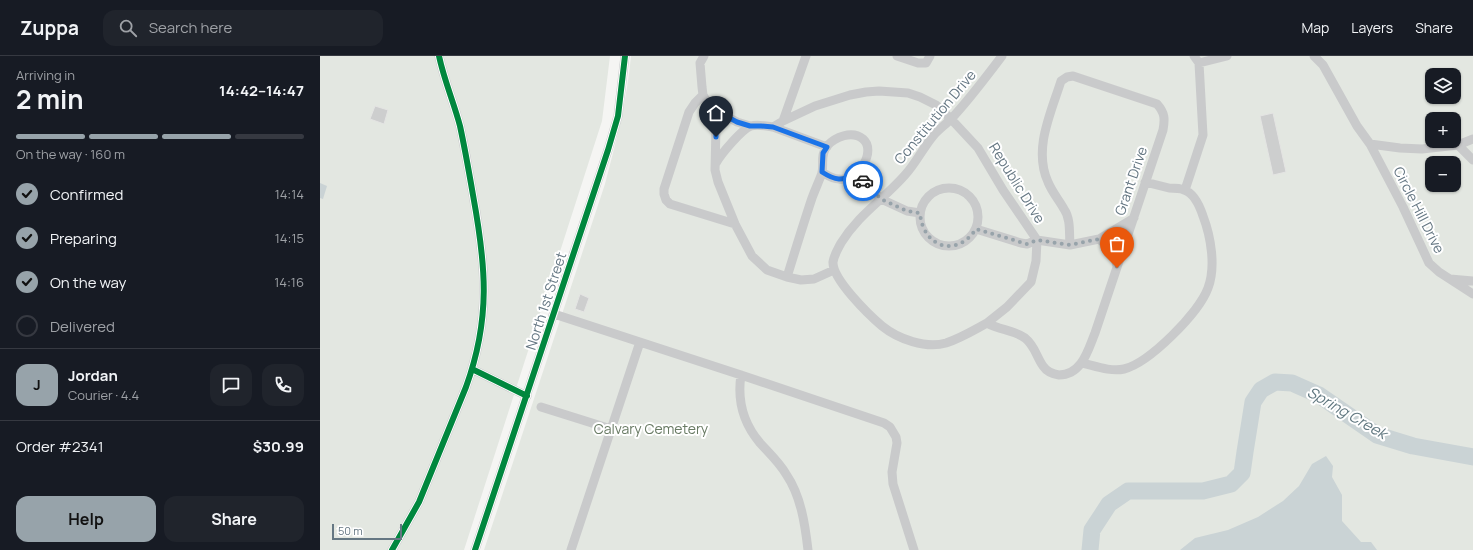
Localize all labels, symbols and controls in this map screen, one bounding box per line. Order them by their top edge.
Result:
search box [103,10,383,46]
text: Zuppa [20,15,79,41]
icon: search [117,17,139,39]
text: Search here [149,17,232,38]
text: Map [1301,18,1329,37]
text: Layers [1351,18,1393,37]
text: Share [1415,18,1453,37]
street label: Constitution Drive [889,65,980,168]
text: Arriving in [16,66,75,84]
map controls [1425,68,1461,192]
button: layers [1425,68,1461,104]
text: 14:42–14:47 [219,80,304,101]
text: 2 min [16,81,84,117]
pin [699,96,733,137]
icon: home [705,102,727,124]
button: + [1425,112,1461,148]
street label: Republic Drive [985,139,1050,227]
street label: Grant Drive [1110,144,1151,218]
text: On the way · 160 m [16,145,125,163]
button: − [1425,156,1461,192]
courier [843,161,883,201]
street label: Circle Hill Drive [1389,163,1449,256]
icon: car [852,170,874,192]
icon: check [16,183,38,205]
text: Confirmed [50,184,123,205]
text: 14:14 [275,185,304,203]
icon: check [16,227,38,249]
pin [1100,227,1134,268]
text: Preparing [50,228,117,249]
text: 14:15 [275,229,304,247]
icon: bag [1106,233,1128,255]
street label: North 1st Street [521,249,570,352]
icon: check [16,271,38,293]
text: On the way [50,272,126,293]
text: 14:16 [274,273,304,291]
text: Delivered [50,316,115,337]
button: chat [210,364,252,406]
button: phone [262,364,304,406]
text: Jordan [68,365,118,386]
text: J [33,374,41,395]
water label: Spring Creek [1304,381,1393,445]
text: Courier · 4.4 [68,386,139,404]
park label: Calvary Cemetery [594,419,709,438]
text: Order #2341 [16,436,104,457]
text: $30.99 [253,436,304,457]
button: Help [16,496,156,542]
button: Share [164,496,304,542]
scale bar [332,522,402,541]
text: 50 m [338,523,363,538]

